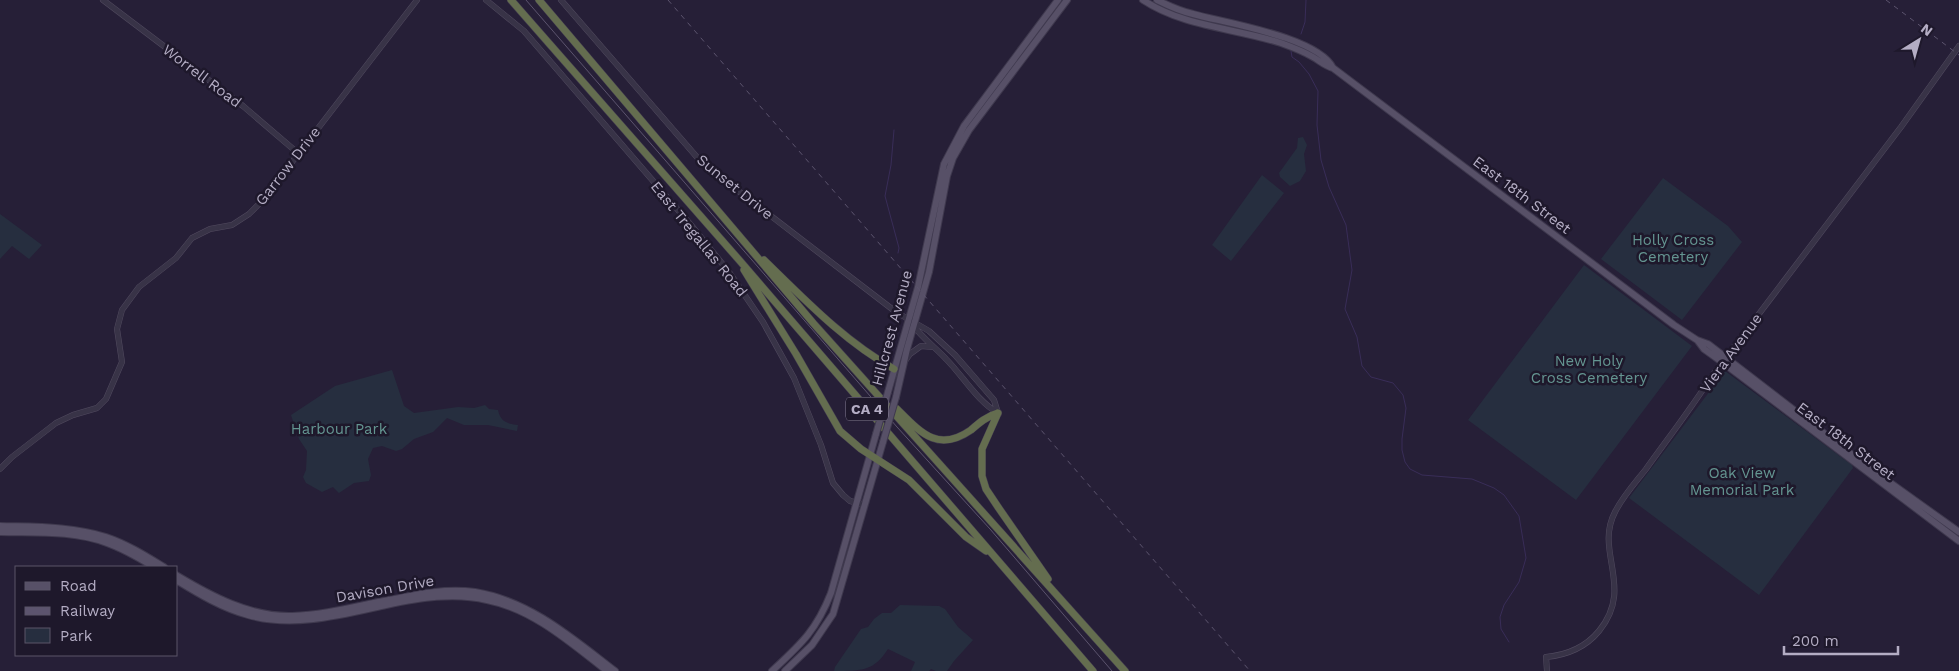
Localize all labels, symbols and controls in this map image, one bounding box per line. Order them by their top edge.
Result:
north arrow [1894,15,1944,65]
text: N [1918,20,1936,39]
street label: Worrell Road [159,41,245,111]
street label: Garrow Drive [252,123,324,209]
street label: Sunset Drive [693,151,777,223]
street label: East 18th Street [1469,152,1575,238]
street label: East Tregallas Road [647,178,751,300]
park label: Holly Cross Cemetery [1632,231,1714,266]
street label: Hillcrest Avenue [868,268,916,388]
street label: Viera Avenue [1696,310,1766,396]
park label: New Holy Cross Cemetery [1531,352,1648,387]
road number: CA 4 [846,398,888,420]
street label: East 18th Street [1793,398,1899,484]
park label: Harbour Park [291,420,388,438]
park label: Oak View Memorial Park [1690,464,1795,499]
legend [15,566,178,656]
street label: Davison Drive [334,572,436,606]
text: Road [60,577,97,595]
text: Railway [60,602,115,620]
scale bar [1784,624,1898,656]
text: Park [60,627,93,645]
text: 200 m [1792,632,1839,650]

